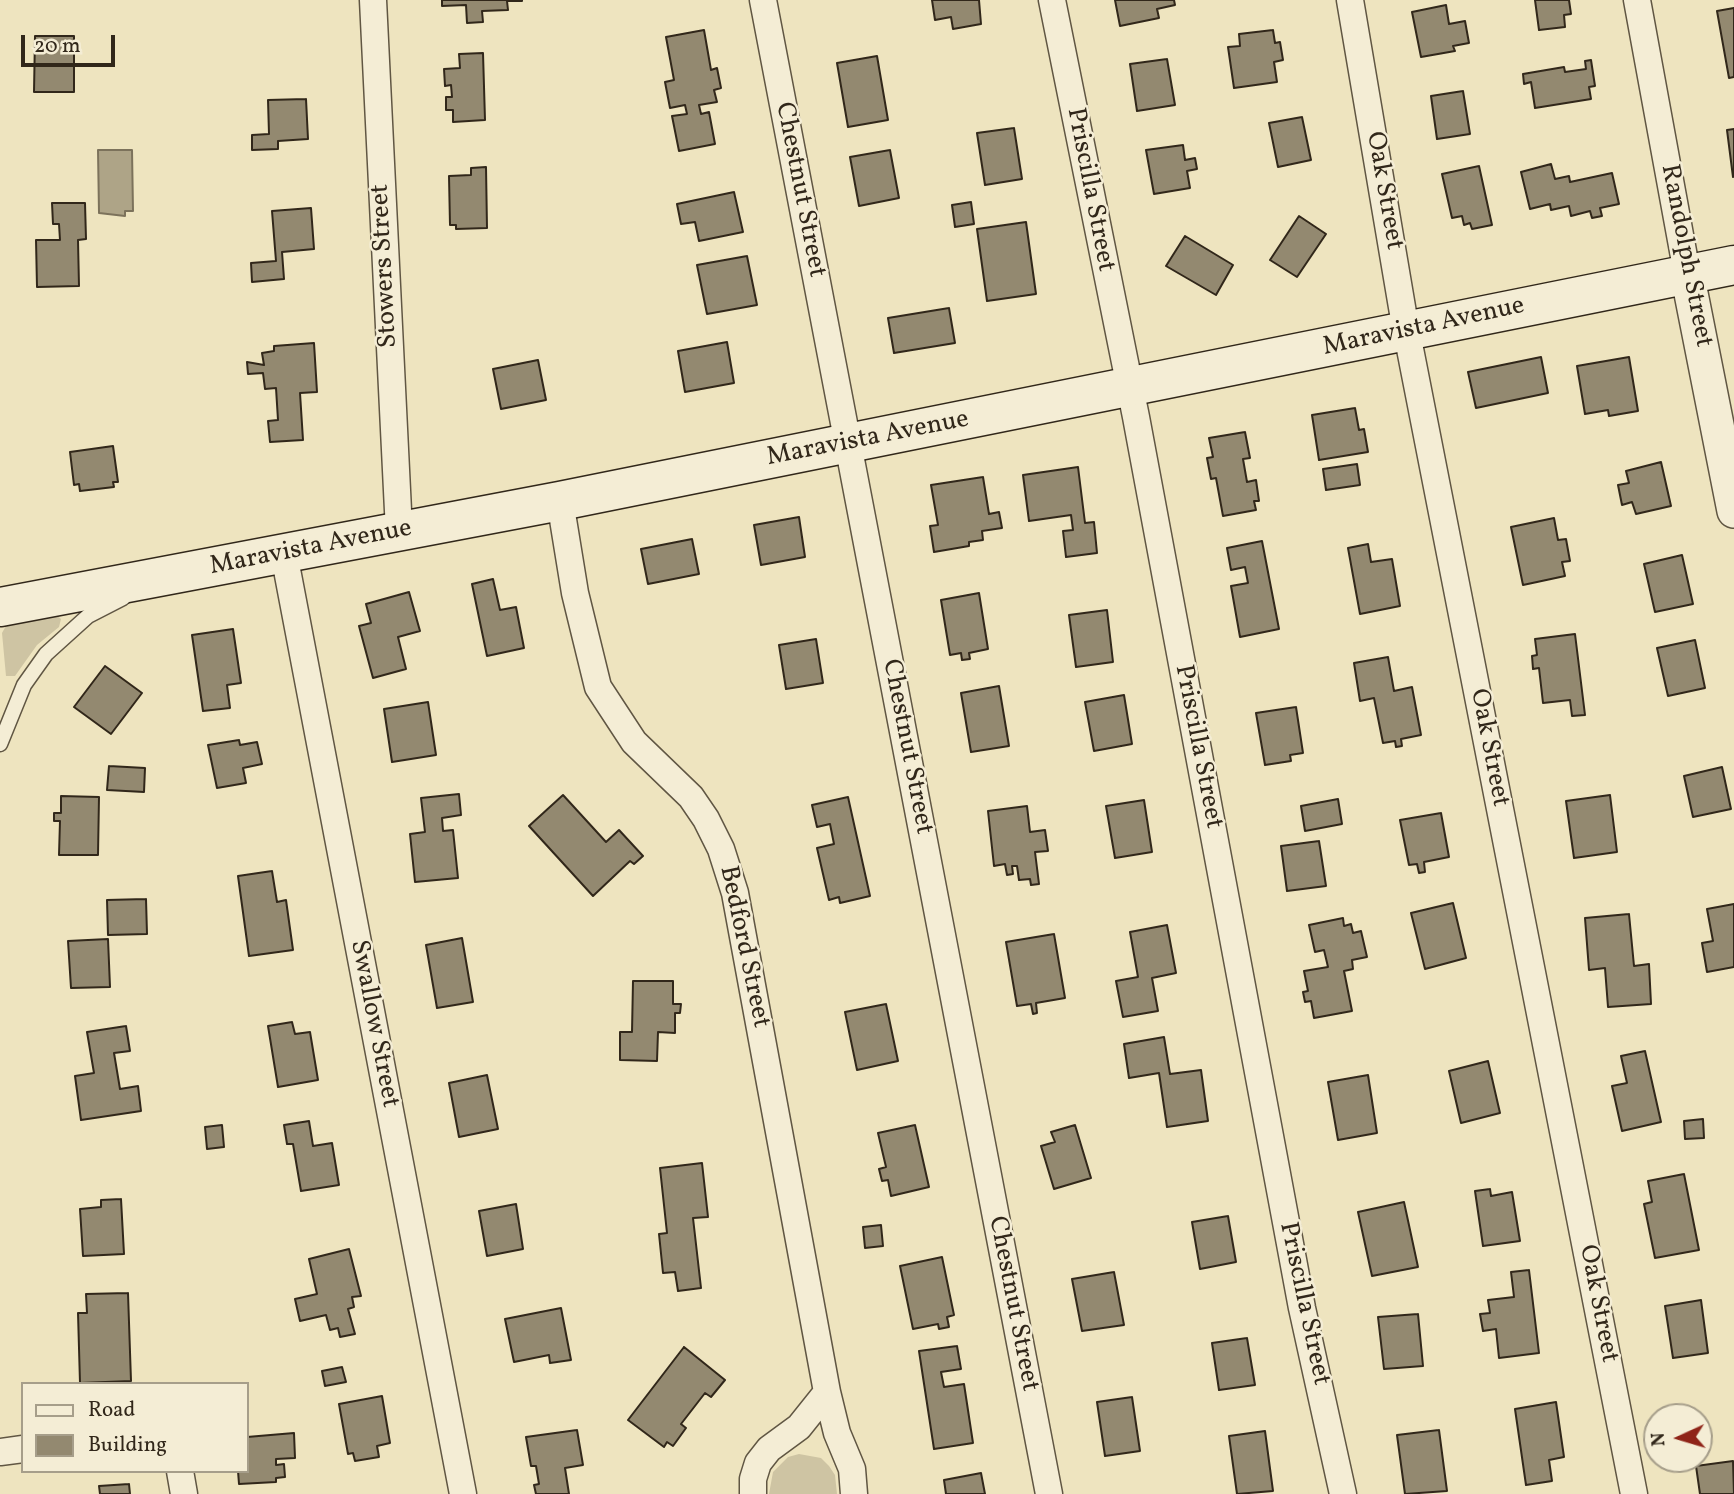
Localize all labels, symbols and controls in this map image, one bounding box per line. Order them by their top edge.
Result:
scale bar [24,21,119,65]
text: 20 m [34,32,80,61]
street label: Chestnut Street [767,100,831,280]
street label: Priscilla Street [1058,105,1120,275]
street label: Oak Street [1357,129,1409,253]
street label: Randolph Street [1652,162,1718,350]
street label: Stowers Street [366,183,406,349]
street label: Maravista Avenue [1320,291,1528,365]
street label: Maravista Avenue [764,405,972,475]
street label: Maravista Avenue [207,514,415,584]
street label: Chestnut Street [874,657,938,837]
street label: Priscilla Street [1166,662,1228,832]
street label: Oak Street [1461,686,1515,810]
street label: Bedford Street [711,863,775,1031]
street label: Swallow Street [341,938,405,1110]
street label: Chestnut Street [980,1214,1044,1394]
street label: Priscilla Street [1270,1219,1336,1389]
street label: Oak Street [1570,1242,1624,1366]
legend [21,1382,248,1473]
text: Road [88,1396,135,1425]
north arrow [1643,1403,1713,1473]
text: Building [88,1431,167,1460]
text: N [1646,1432,1672,1447]

